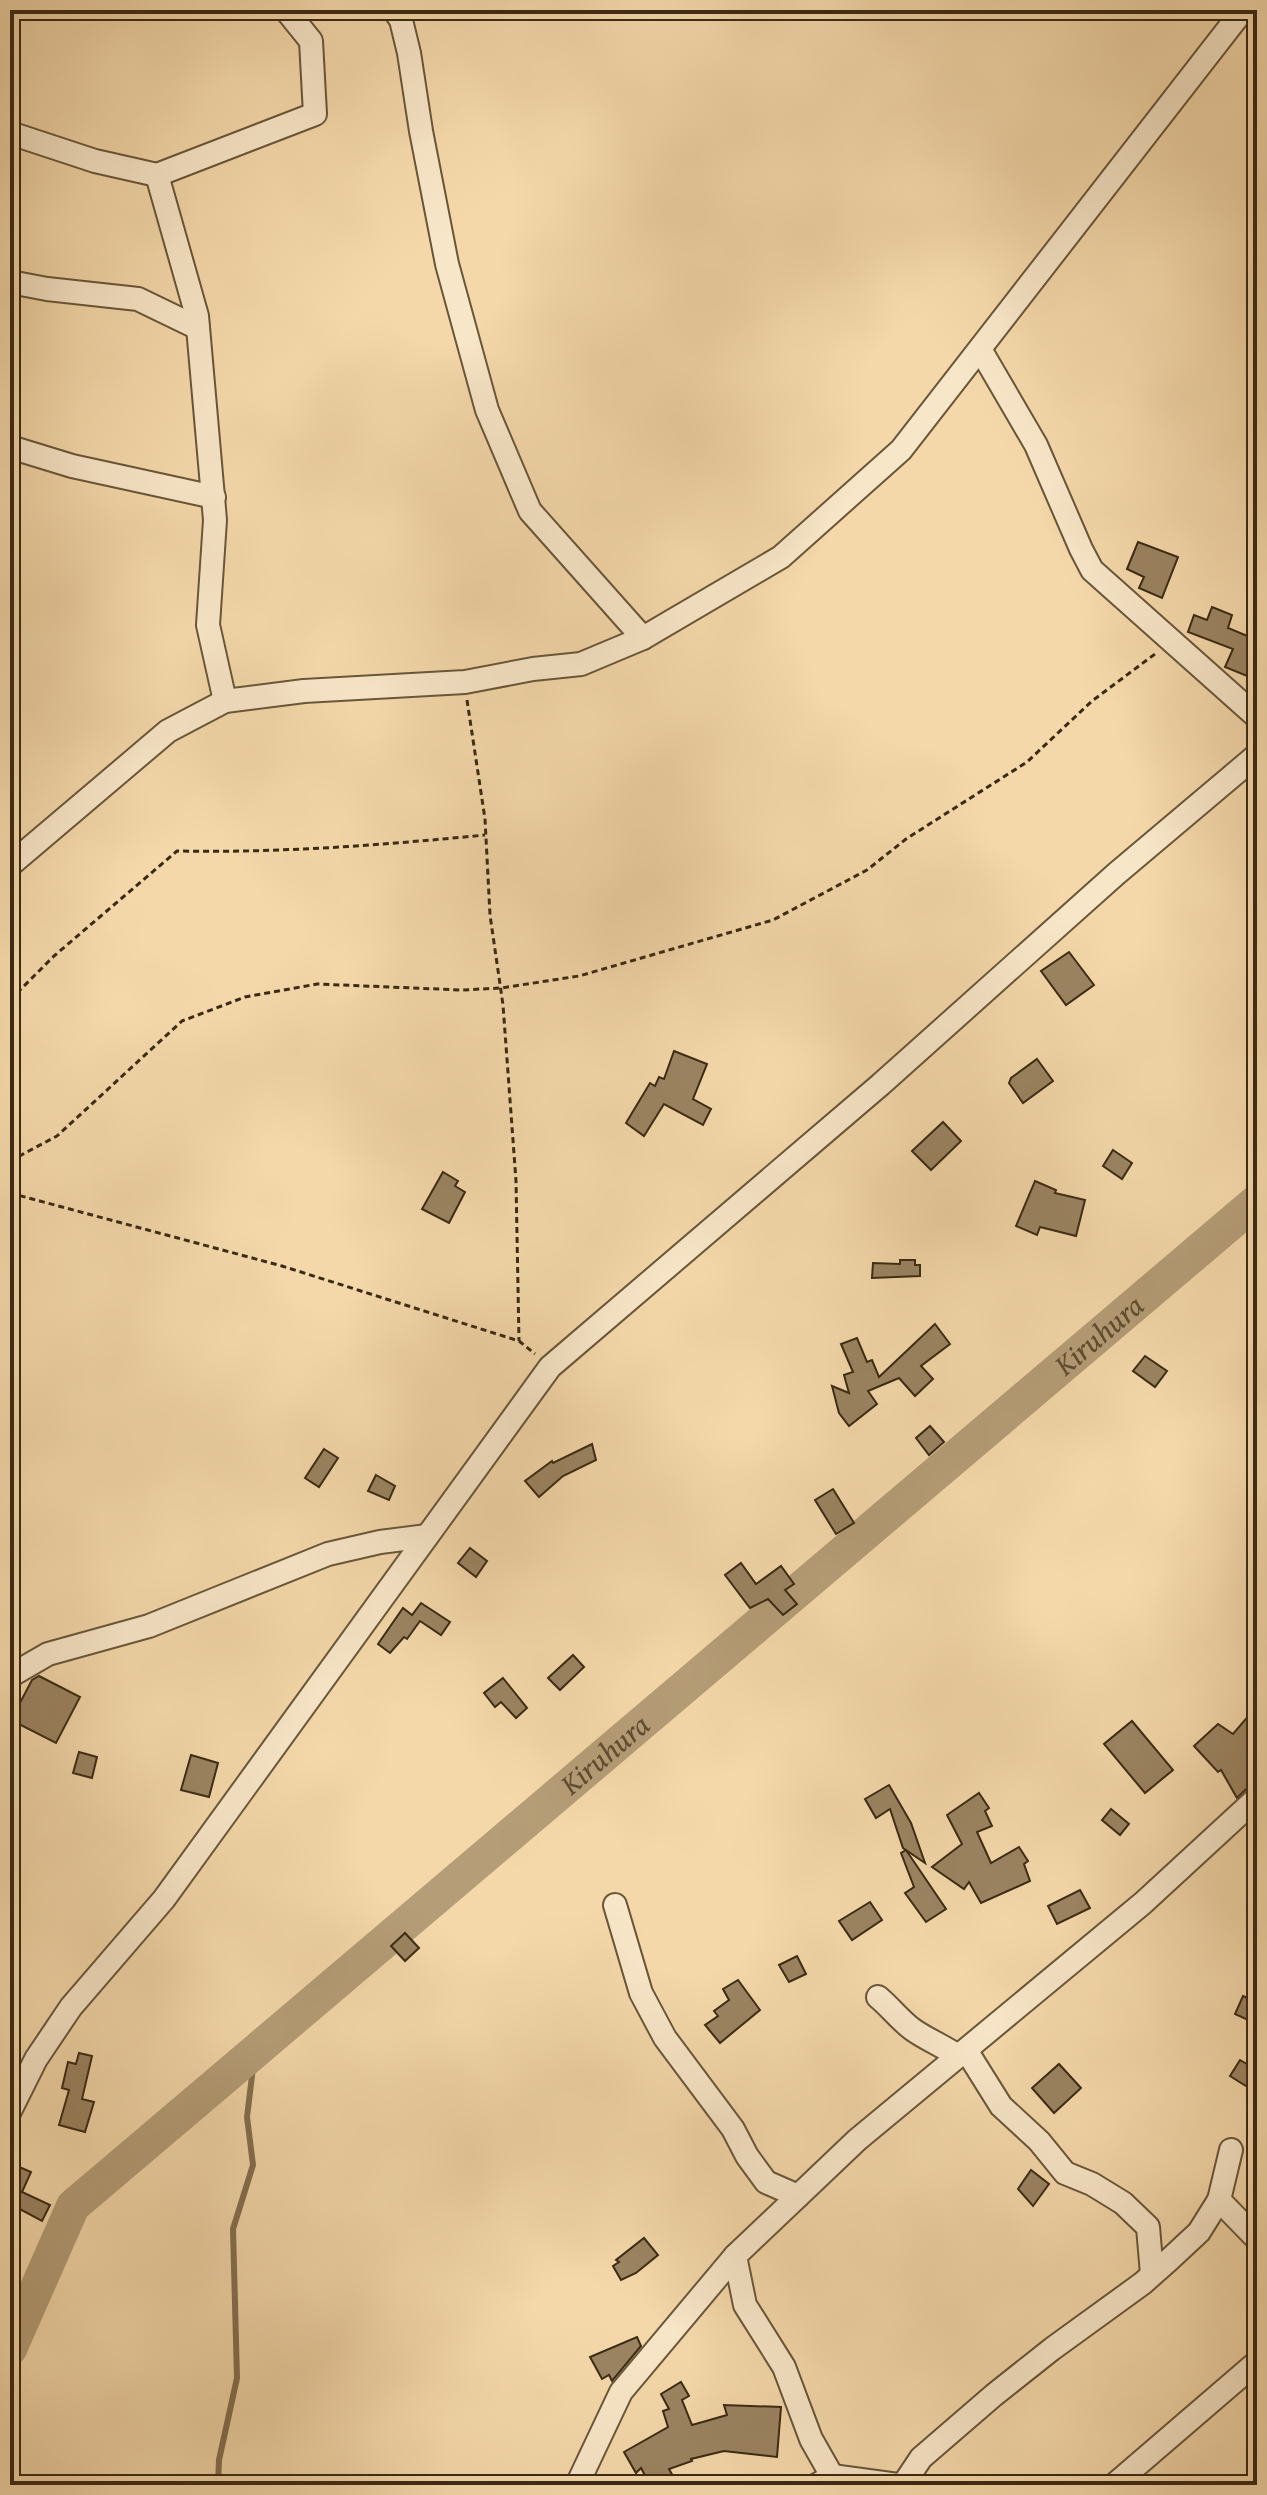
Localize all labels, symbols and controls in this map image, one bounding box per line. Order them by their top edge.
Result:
water label: Kiruhura [1043,1283,1153,1386]
water label: Kiruhura [549,1703,659,1805]

